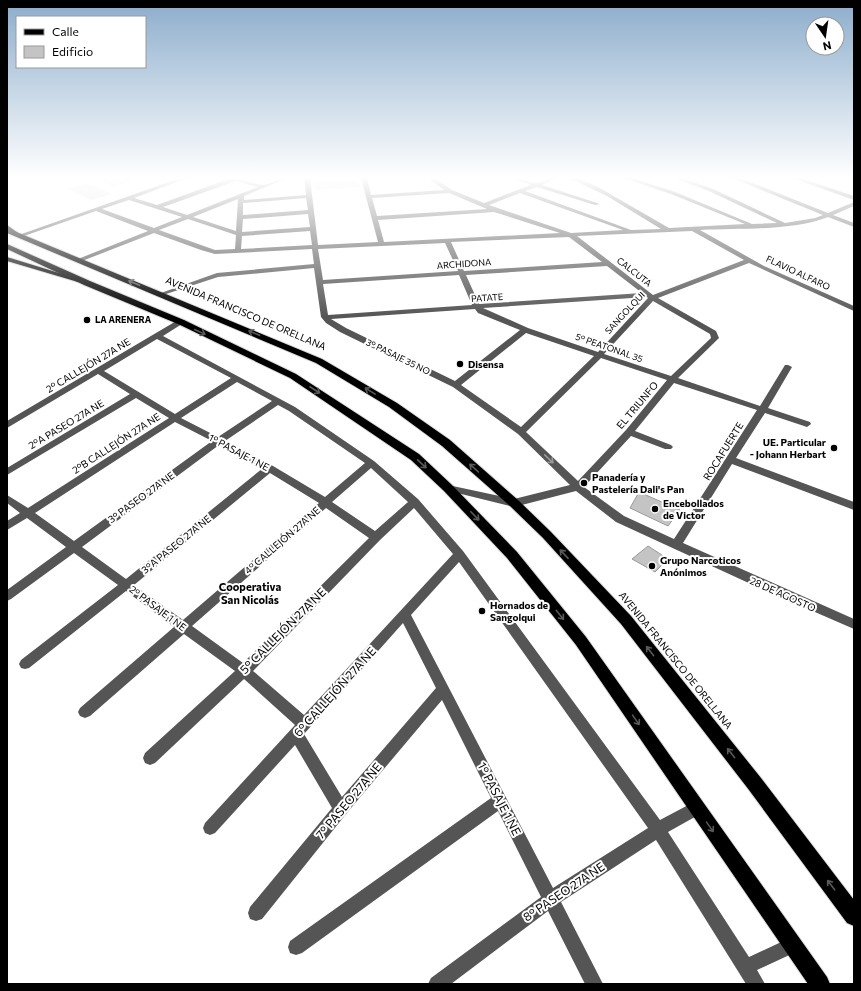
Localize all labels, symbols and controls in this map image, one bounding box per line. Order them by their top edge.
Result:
legend [16,16,146,68]
north arrow [805,16,845,56]
text: Calle [52,24,79,38]
text: N [822,39,833,53]
text: Edificio [52,44,93,58]
street label: FLAVIO ALFARO [764,253,832,292]
street label: CALCUTA [615,255,654,289]
street label: ARCHIDONA [436,256,492,271]
street label: AVENIDA FRANCISCO DE ORELLANA [164,274,328,352]
one-way arrow [128,279,140,286]
street label: SANGOLQUI [602,289,647,336]
street label: PATATE [471,291,503,304]
place label: LA ARENERA [95,314,152,325]
marker: LA ARENERA [82,315,92,325]
one-way arrow [193,328,205,336]
one-way arrow [248,329,260,337]
street label: 5° PEATONAL 35 [574,331,644,364]
street label: 2° CALLEJÓN 27A NE [44,335,132,395]
street label: 3° PASAJE 35 NO [364,336,432,377]
place label: Disensa [468,358,504,370]
marker: Disensa [455,359,465,369]
street label: EL TRIUNFO [614,379,660,431]
one-way arrow [310,386,321,395]
one-way arrow [364,387,376,395]
street label: 2°A PASEO 27A NE [26,397,106,451]
street label: 2°B CALLEJÓN 27A NE [70,410,162,476]
street label: ROCAFUERTE [700,420,746,482]
street label: 1° PASAJE 1 NE [207,431,271,473]
place label: UE. Particular - Johann Herbart [750,436,826,460]
marker: UE. Particular - Johann Herbart [829,443,839,453]
one-way arrow [544,454,554,464]
one-way arrow [417,459,427,469]
one-way arrow [470,464,480,473]
street label: 3° PASEO 27A NE [105,469,177,525]
place label: Panadería y Pastelería Dali's Pan [592,471,685,495]
marker: Panadería y Pastelería Dali's Pan [579,478,589,488]
place label: Encebollados de Victor [663,497,724,521]
street label: 4° CALLEJÓN 27A NE [242,504,322,576]
marker: Encebollados de Victor [650,504,660,514]
one-way arrow [470,511,480,521]
street label: 3°A PASEO 27A NE [139,512,213,576]
one-way arrow [560,549,569,559]
place label: Grupo Narcoticos Anónimos [660,554,741,578]
marker: Grupo Narcoticos Anónimos [647,561,657,571]
street label: 28 DE AGOSTO [748,574,818,614]
district label: Cooperativa San Nicolás [219,580,281,606]
street label: 2° PASAJE 1 NE [127,583,189,633]
street label: 5° CALLEJÓN 27A NE [236,584,329,677]
street label: AVENIDA FRANCISCO DE ORELLANA [617,589,735,731]
place label: Hornados de Sangolqui [490,599,548,623]
marker: Hornados de Sangolqui [477,606,487,616]
one-way arrow [556,609,564,620]
street label: 6° CALLEJÓN 27A NE [290,644,379,740]
one-way arrow [646,646,655,657]
one-way arrow [632,714,640,725]
one-way arrow [726,748,735,759]
street label: 7° PASEO 27A NE [312,760,384,841]
street label: 1° PASAJE 1 NE [475,760,524,838]
one-way arrow [706,821,714,832]
street label: 8° PASEO 27A NE [520,859,607,924]
one-way arrow [826,879,835,890]

